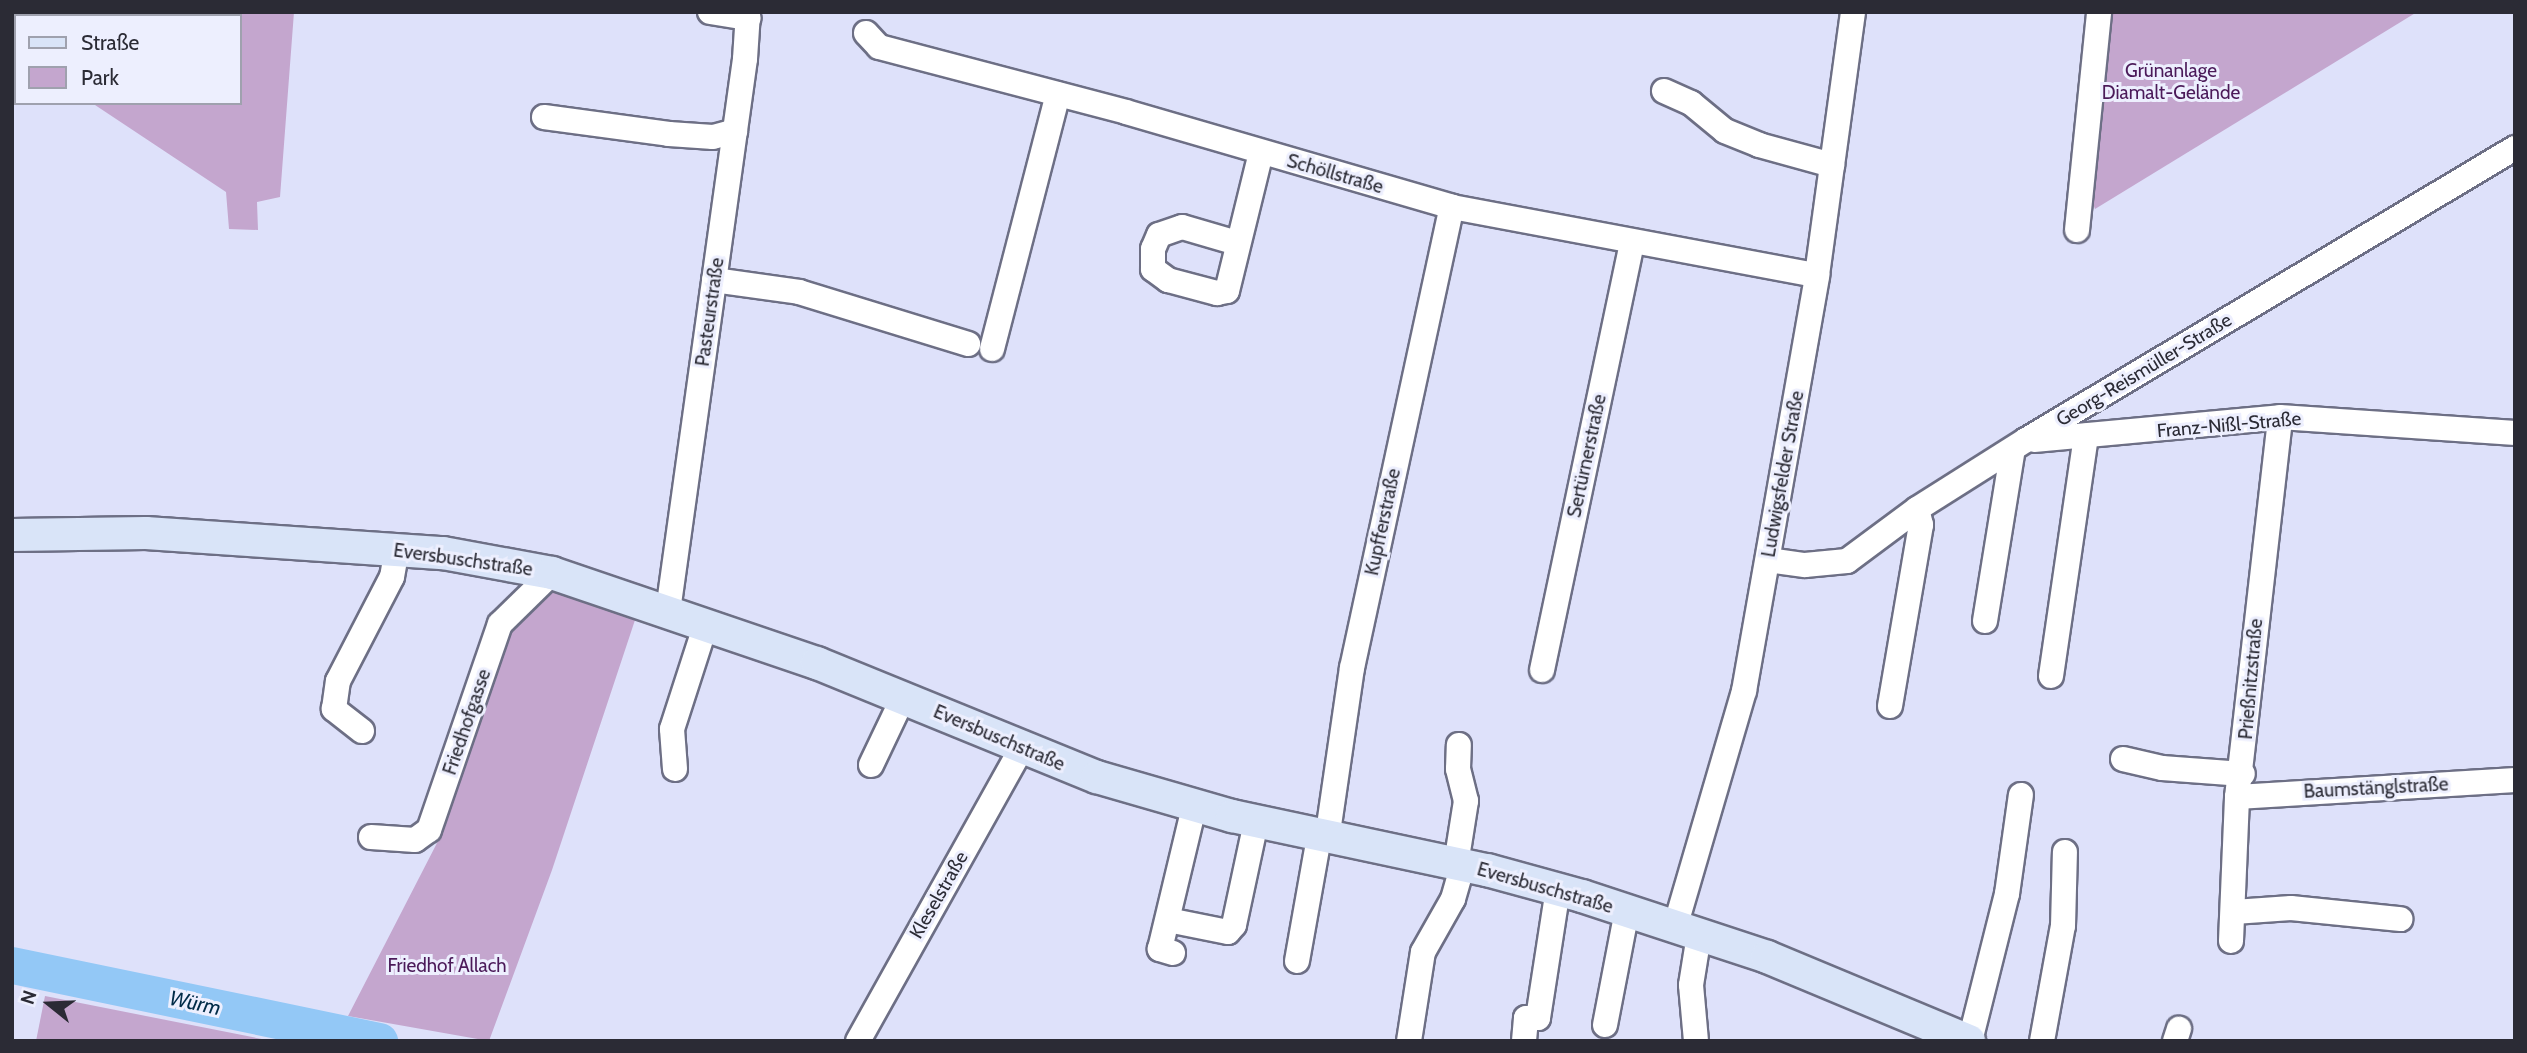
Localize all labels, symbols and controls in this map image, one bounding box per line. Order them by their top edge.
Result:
legend [14,14,242,105]
text: Straße [81,30,139,55]
park label: Grünanlage Diamalt-Gelände [2102,60,2240,104]
text: Park [81,65,119,90]
street label: Schöllstraße [1284,149,1386,199]
street label: Pasteurstraße [691,256,729,368]
street label: Georg-Reismüller-Straße [2052,309,2236,431]
street label: Ludwigsfelder Straße [1757,389,1809,559]
street label: Sertürnerstraße [1563,392,1611,520]
street label: Franz-Nißl-Straße [2156,407,2302,443]
street label: Kupfferstraße [1361,466,1405,578]
street label: Eversbuschstraße [392,539,534,581]
street label: Prießnitzstraße [2234,618,2268,740]
street label: Friedhofgasse [438,666,496,778]
street label: Eversbuschstraße [930,700,1068,776]
street label: Baumstänglstraße [2303,773,2449,803]
street label: Kleselstraße [905,847,973,943]
street label: Eversbuschstraße [1474,858,1616,918]
park label: Friedhof Allach [387,955,507,977]
north arrow [14,969,84,1039]
water label: Würm [167,985,223,1021]
text: N [16,987,42,1007]

